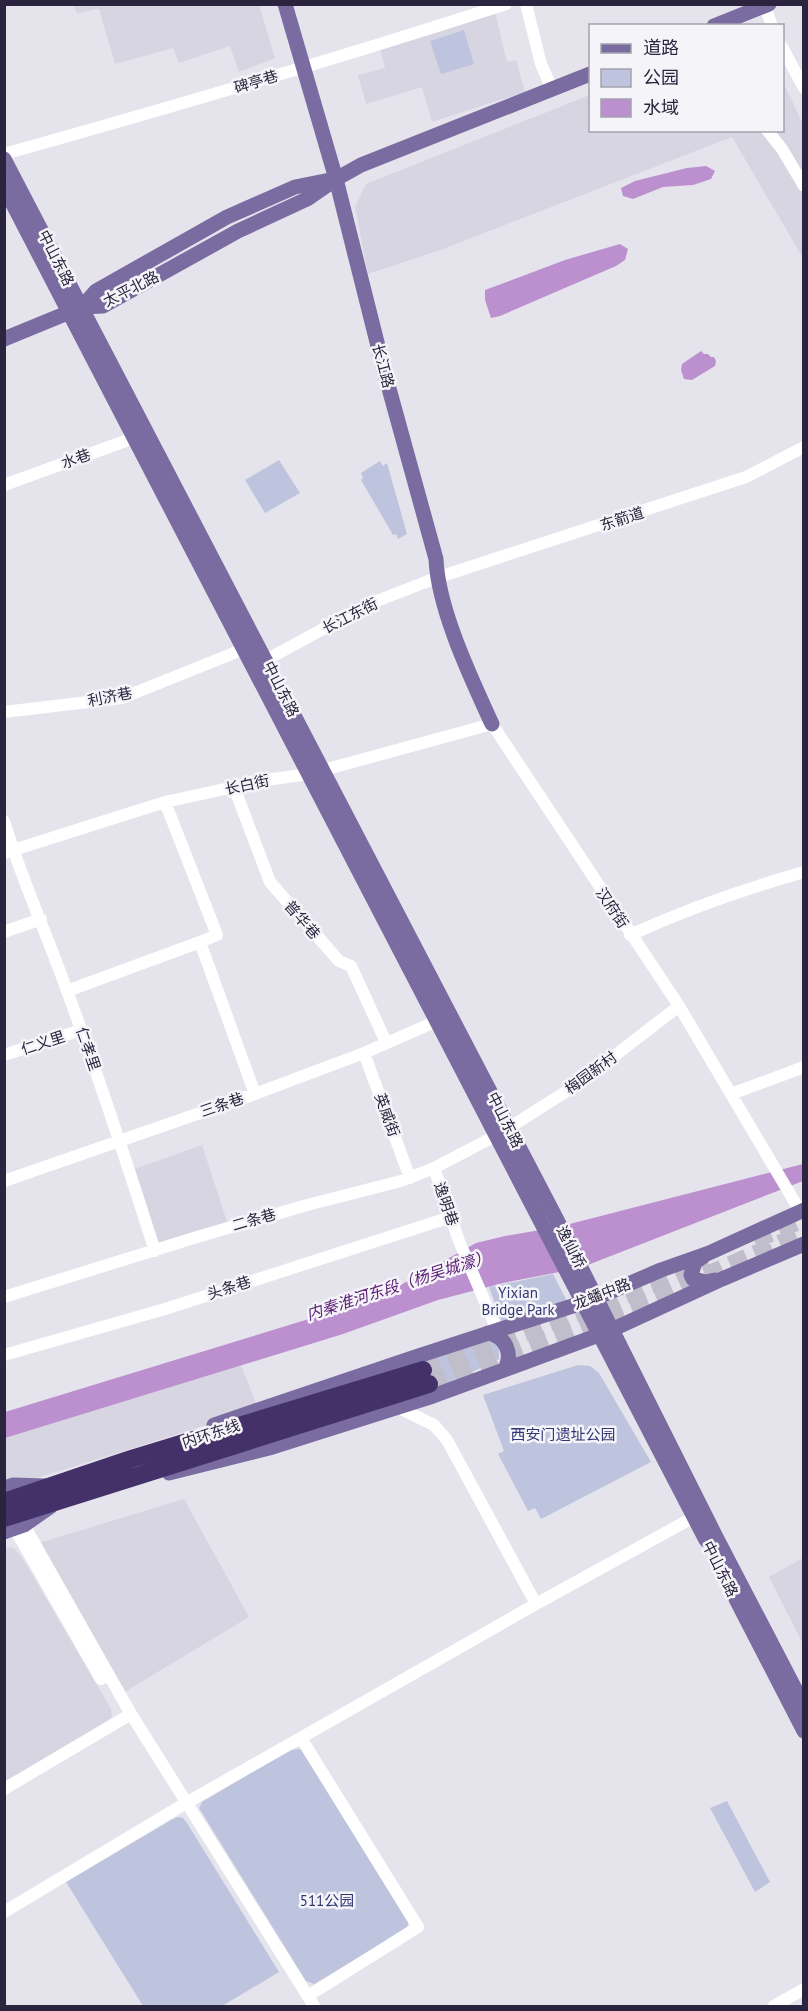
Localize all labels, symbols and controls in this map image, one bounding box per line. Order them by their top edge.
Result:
legend [589,24,784,132]
text: 道路 [643,36,679,59]
street label: 碑亭巷 [232,66,280,97]
text: 公园 [643,66,679,89]
text: 水域 [643,96,679,119]
street label: 中山东路 [34,227,79,289]
street label: 太平北路 [100,266,162,311]
street label: 长江路 [368,342,398,390]
street label: 水巷 [58,444,93,473]
street label: 东箭道 [598,503,646,535]
street label: 长江东街 [319,593,381,638]
street label: 中山东路 [259,658,304,720]
street label: 利济巷 [86,683,134,710]
street label: 长白街 [223,771,271,798]
street label: 汉府街 [592,884,633,932]
street label: 普华巷 [280,896,324,943]
street label: 仁孝里 [72,1024,105,1073]
street label: 仁义里 [19,1027,67,1059]
street label: 梅园新村 [561,1047,621,1098]
street label: 三条巷 [197,1088,246,1121]
street label: 中山东路 [483,1089,528,1151]
street label: 英威街 [371,1090,404,1139]
street label: 逸明巷 [430,1179,463,1228]
street label: 二条巷 [230,1204,278,1235]
street label: 逸仙桥 [553,1222,590,1271]
water label: 内秦淮河东段（杨吴城濠） [304,1246,492,1324]
street label: 头条巷 [205,1272,253,1304]
street label: 龙蟠中路 [570,1274,633,1313]
park label: Yixian Bridge Park [481,1283,555,1319]
street label: 内环东线 [179,1415,242,1452]
park label: 西安门遗址公园 [510,1425,616,1444]
street label: 中山东路 [698,1538,743,1600]
park label: 511公园 [300,1891,354,1910]

